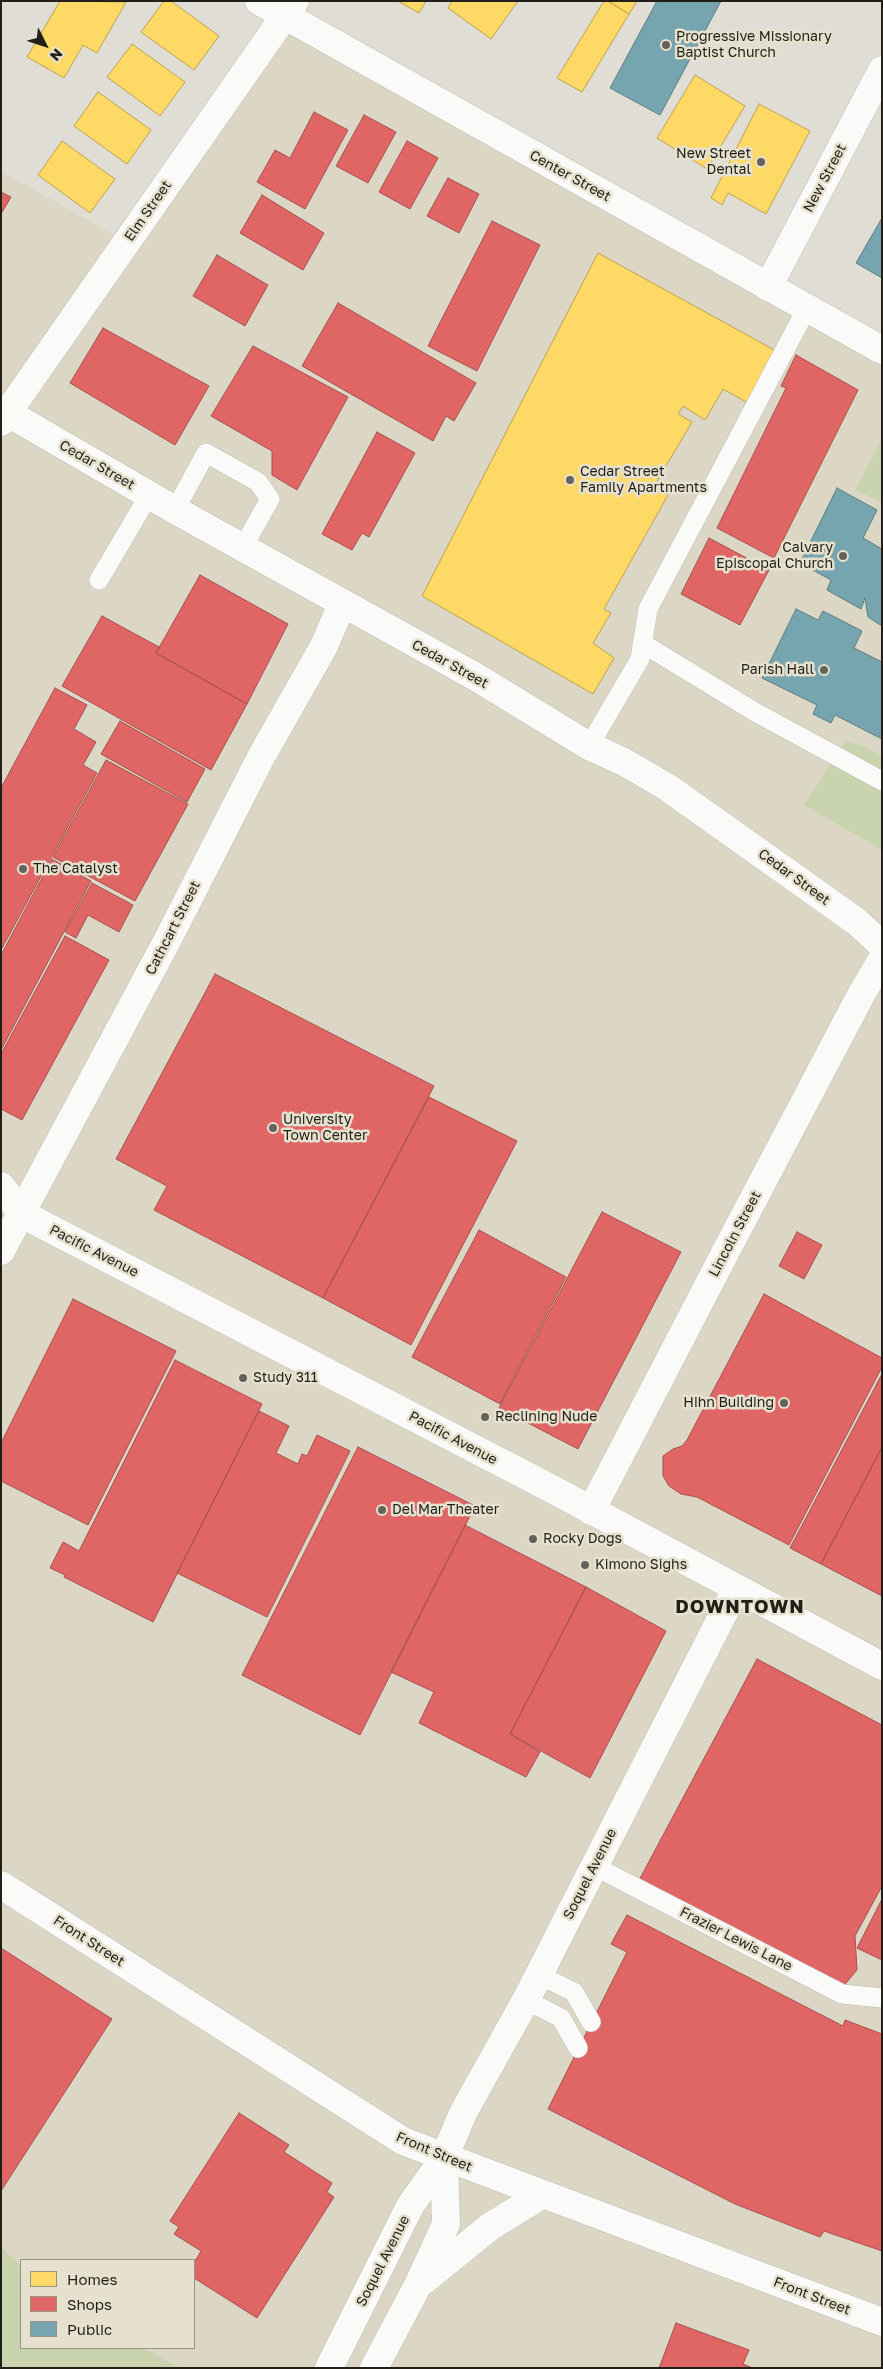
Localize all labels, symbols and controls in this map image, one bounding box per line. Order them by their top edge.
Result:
north arrow [20,20,70,70]
place label: Progressive Missionary Baptist Church [676,29,832,62]
marker: Progressive Missionary Baptist Church [660,39,672,51]
text: N [47,46,67,65]
street label: New Street [800,141,850,215]
place label: New Street Dental [676,146,751,178]
street label: Center Street [526,147,614,205]
marker: New Street Dental [755,156,767,168]
street label: Elm Street [121,177,175,245]
street label: Cedar Street [56,437,138,493]
place label: Cedar Street Family Apartments [580,464,707,497]
marker: Cedar Street Family Apartments [564,474,576,486]
place label: Calvary Episcopal Church [716,540,833,572]
marker: Calvary Episcopal Church [837,550,849,562]
street label: Cedar Street [409,636,491,692]
place label: Parish Hall [741,662,814,678]
marker: Parish Hall [818,664,830,676]
street label: Cedar Street [755,845,833,909]
place label: The Catalyst [33,861,118,877]
marker: The Catalyst [17,863,29,875]
street label: Cathcart Street [142,878,204,978]
place label: University Town Center [283,1112,367,1144]
marker: University Town Center [267,1122,279,1134]
street label: Lincoln Street [705,1188,765,1280]
street label: Pacific Avenue [47,1221,141,1281]
place label: Study 311 [253,1370,317,1386]
marker: Study 311 [237,1372,249,1384]
place label: Hihn Building [683,1395,774,1411]
marker: Hihn Building [778,1397,790,1409]
street label: Pacific Avenue [406,1408,500,1468]
place label: Reclining Nude [495,1409,597,1425]
marker: Reclining Nude [479,1411,491,1423]
place label: Del Mar Theater [392,1502,499,1518]
marker: Del Mar Theater [376,1504,388,1516]
place label: Rocky Dogs [543,1531,622,1547]
marker: Rocky Dogs [527,1533,539,1545]
place label: Kimono Sighs [595,1557,687,1573]
marker: Kimono Sighs [579,1559,591,1571]
district label: DOWNTOWN [674,1596,806,1618]
street label: Soquel Avenue [560,1826,620,1922]
street label: Frazier Lewis Lane [677,1903,795,1975]
street label: Front Street [50,1912,128,1970]
street label: Front Street [393,2128,475,2176]
street label: Soquel Avenue [353,2213,413,2309]
legend [20,2259,195,2349]
text: Homes [67,2270,117,2288]
street label: Front Street [771,2274,853,2318]
text: Shops [67,2295,112,2313]
text: Public [67,2320,112,2338]

